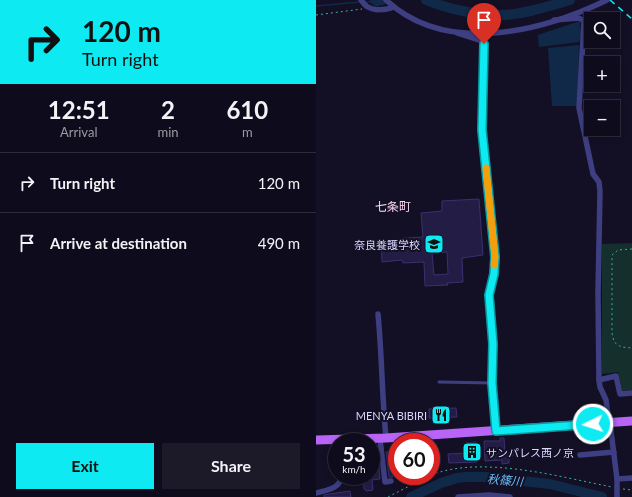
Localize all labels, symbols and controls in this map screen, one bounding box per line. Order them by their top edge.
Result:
pin [467,3,501,44]
icon: arrive [473,9,495,31]
map controls [584,12,620,136]
button: search [584,12,620,48]
text: 120 m [82,14,161,48]
icon: right [16,16,68,68]
text: Turn right [82,48,159,70]
button: + [584,56,620,92]
text: 12:51 [48,95,110,124]
text: 2 [161,95,175,124]
text: 610 [226,95,268,124]
button: − [584,100,620,136]
text: Arrival [60,124,97,140]
text: min [158,124,179,140]
text: m [242,124,253,140]
icon: right [16,172,38,194]
text: Turn right [50,174,115,192]
text: 120 m [258,174,300,192]
district label: 七条町 [375,199,411,214]
icon: arrive [16,232,38,254]
school or university icon: 奈良養護学校 [423,233,445,255]
text: Arrive at destination [50,234,187,252]
text: 490 m [258,234,300,252]
place label: 奈良養護学校 [354,238,420,251]
position arrow [572,403,614,445]
restaurant icon: MENYA BIBIRI [430,404,452,426]
place label: MENYA BIBIRI [356,409,427,422]
speed limit sign: 60 [388,433,440,485]
building icon: サンパレス西ノ京 [461,441,483,463]
text: 53 [342,442,366,466]
button: Exit [16,443,154,489]
button: Share [162,443,300,489]
place label: サンパレス西ノ京 [486,446,574,459]
text: km/h [342,463,366,475]
water label: 秋篠川 [486,471,526,489]

